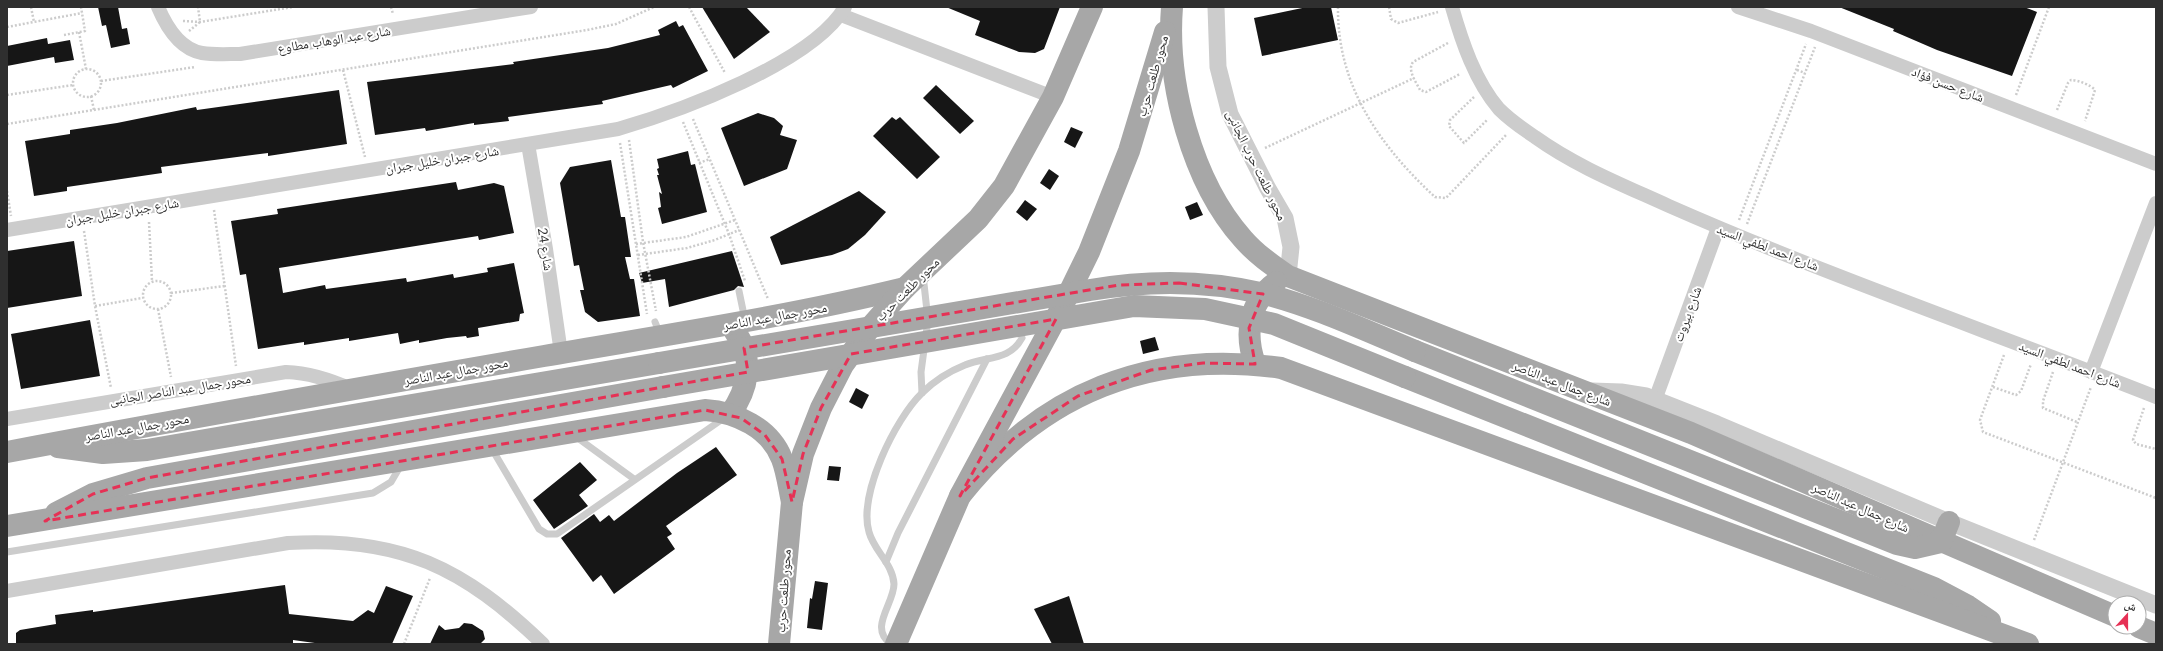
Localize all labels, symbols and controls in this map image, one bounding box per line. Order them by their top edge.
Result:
street label: شارع عبد الوهاب مطاوع [276,22,392,58]
street label: محور طلعت حرب [1133,34,1172,119]
street label: شارع حسن فؤاد [1909,63,1986,107]
street label: محور طلعت حرب الجانبى [1222,107,1291,223]
street label: شارع جبران خليل جبران [384,142,500,178]
street label: شارع جبران خليل جبران [64,194,180,230]
street label: شارع احمد لطفي السيد [1714,220,1821,277]
street label: شارع 24 [533,226,557,272]
street label: محور طلعت حرب [872,254,943,325]
street label: شارع بيروت [1670,284,1706,345]
street label: محور جمال عبد الناصر [721,299,828,334]
street label: شارع احمد لطفي السيد [2016,337,2123,394]
street label: محور جمال عبد الناصر [402,354,509,389]
street label: شارع جمال عبد الناصر [1509,356,1614,411]
street label: محور جمال عبد الناصر الجانبى [108,370,252,409]
street label: محور جمال عبد الناصر [83,410,190,445]
street label: شارع جمال عبد الناصر [1808,478,1912,537]
street label: محور طلعت حرب [772,549,795,633]
north arrow [2107,595,2147,635]
text: ش [2122,597,2139,615]

